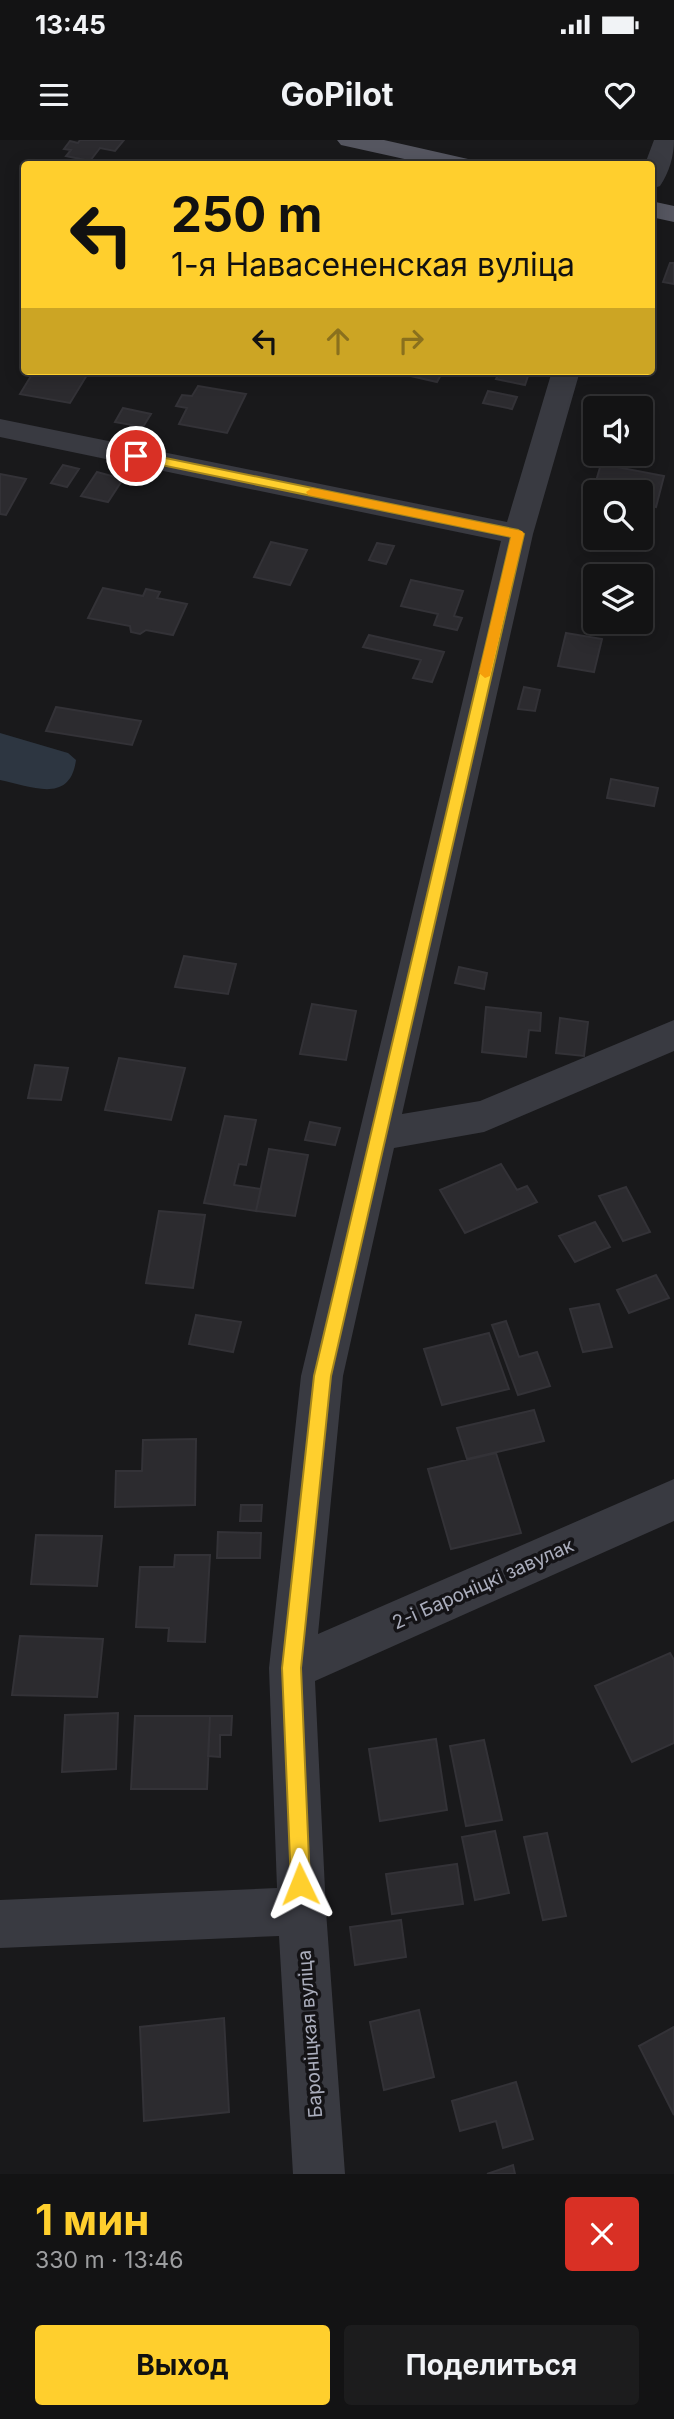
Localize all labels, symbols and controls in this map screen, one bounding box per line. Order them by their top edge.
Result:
text: 13:45 [35,9,106,40]
text: GoPilot [280,75,394,114]
icon: menu [35,76,73,114]
icon: heart [601,76,639,114]
text: 250 m [171,185,323,244]
icon: left [56,189,147,280]
text: 1-я Навасененская вуліца [171,245,575,284]
icon: left [246,322,284,360]
icon: ahead [319,322,357,360]
icon: right [392,322,430,360]
map controls [583,396,653,634]
button: sound [583,396,653,466]
pin [106,426,166,486]
icon: arrive [117,437,155,475]
button: search [583,480,653,550]
button: layers [583,564,653,634]
street label: 2-і Бароніцкі завулак [389,1533,578,1634]
position arrow [263,1847,337,1921]
street label: Бароніцкая вуліца [293,1949,327,2119]
text: 1 мин [35,2194,149,2245]
button: close [565,2197,639,2271]
text: 330 m · 13:46 [35,2246,183,2274]
button: Выход [35,2325,330,2405]
button: Поделиться [344,2325,639,2405]

